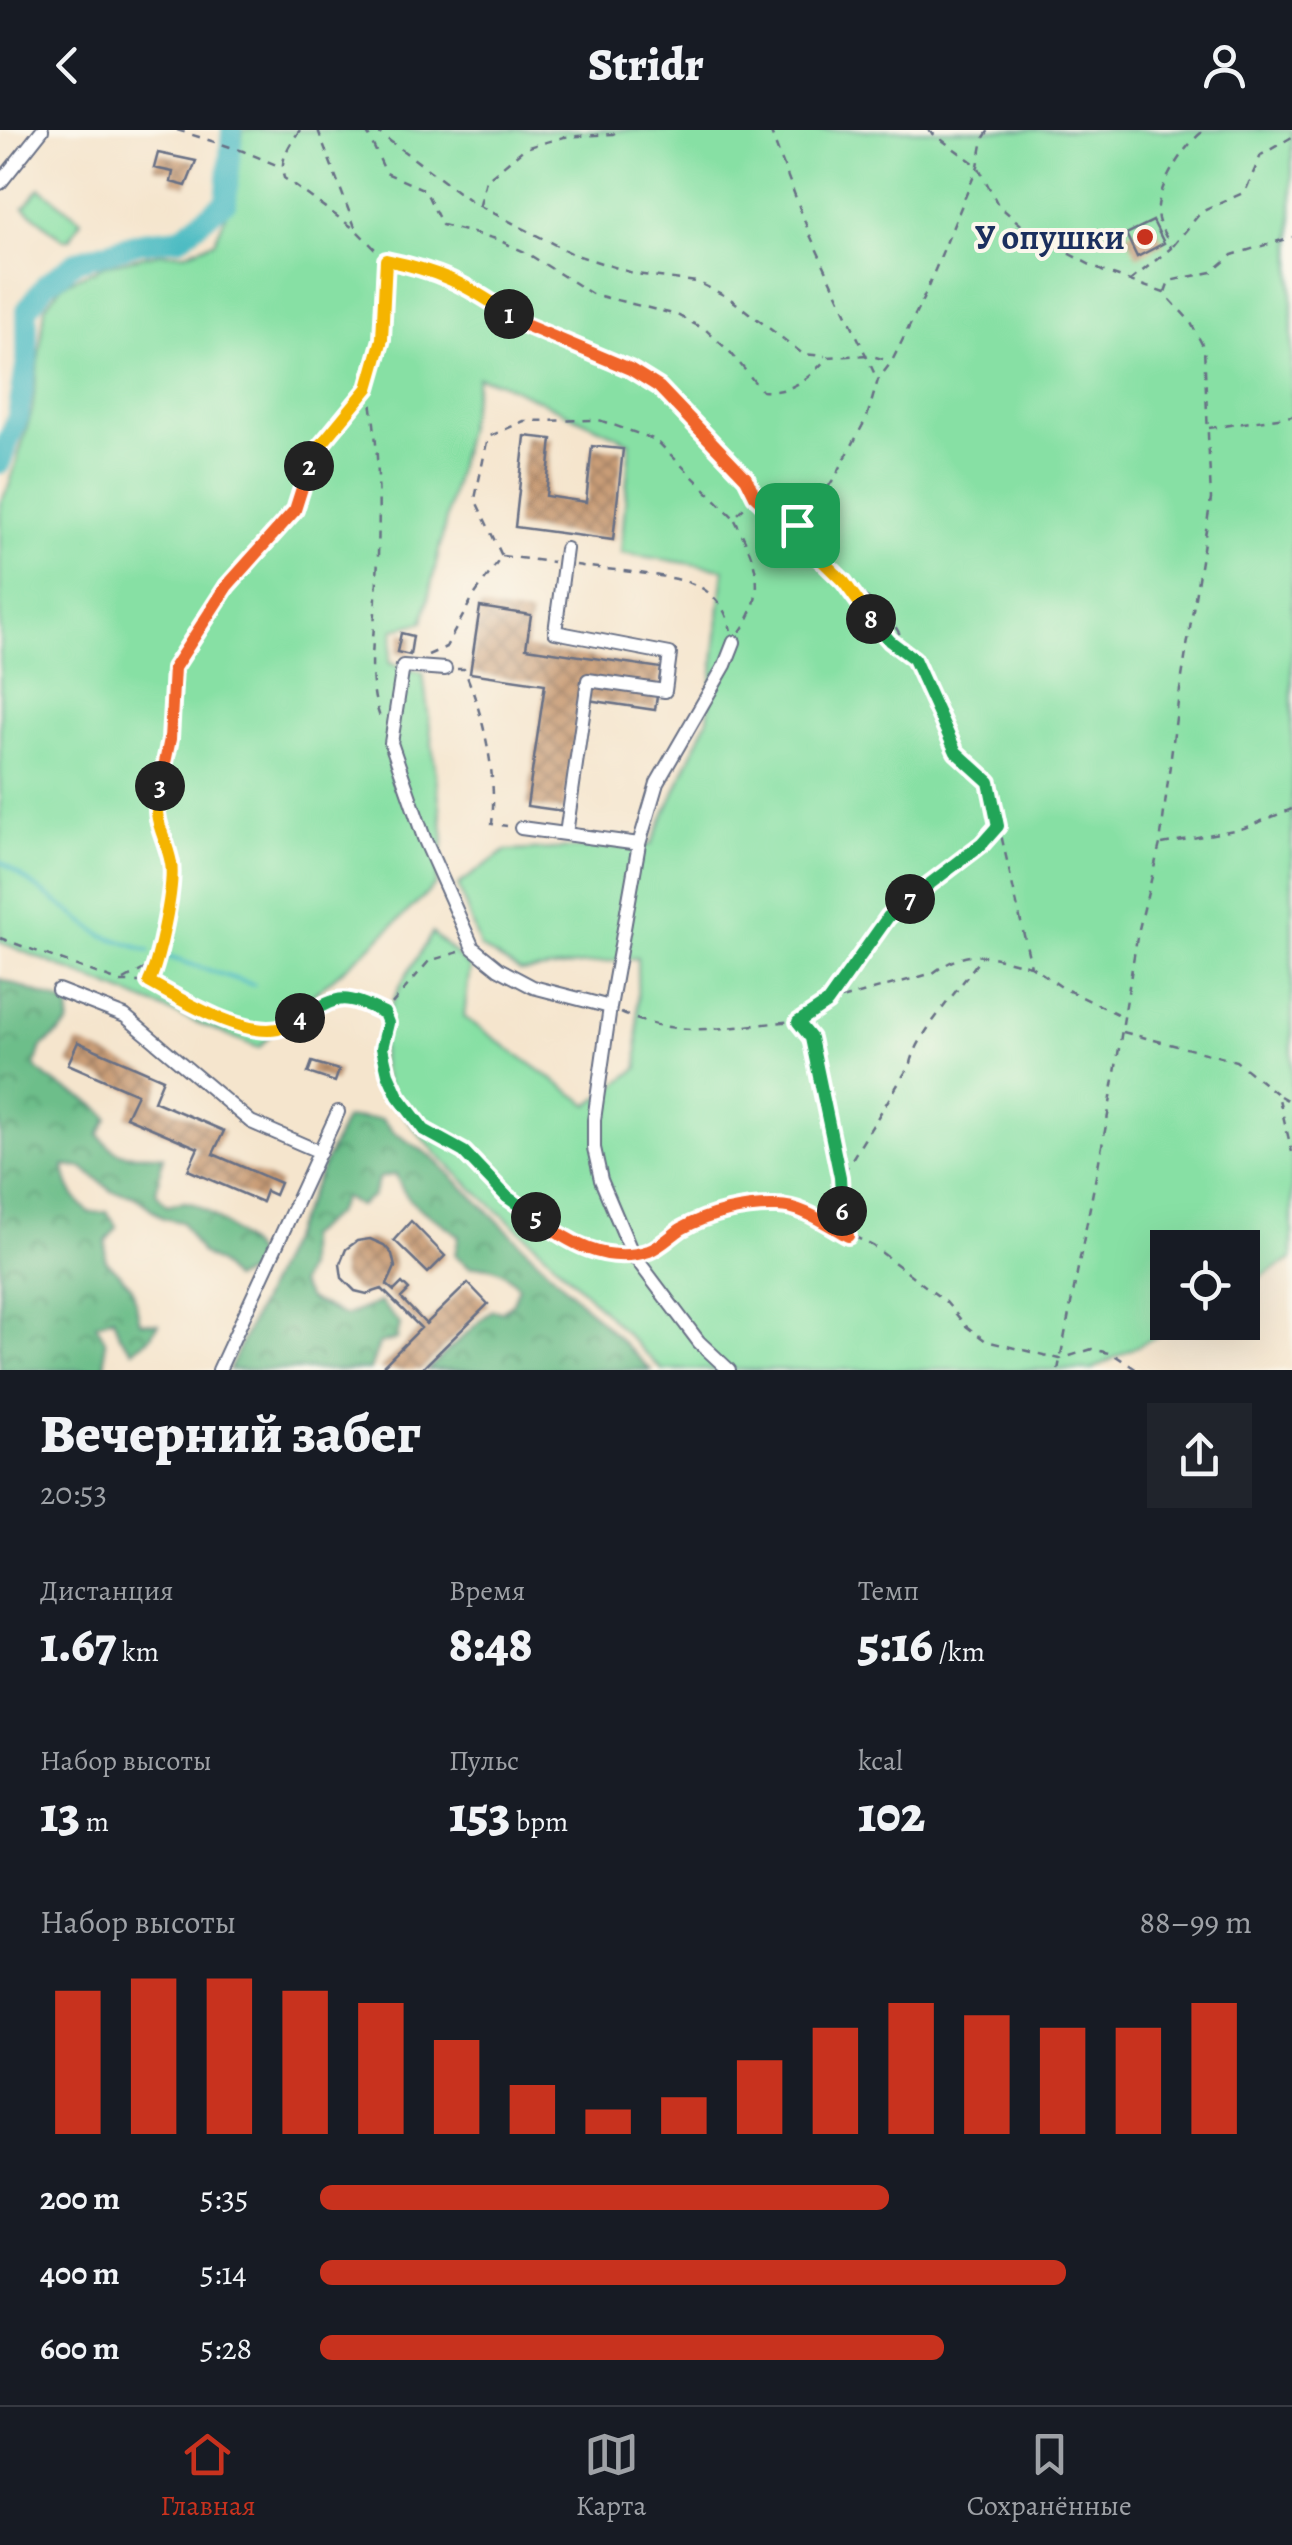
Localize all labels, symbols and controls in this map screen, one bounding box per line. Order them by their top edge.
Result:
text: Stridr [588,34,704,96]
icon: back [40,38,95,93]
icon: person [1197,38,1252,93]
place label: У опушки [975,213,1125,261]
marker: У опушки [1134,226,1156,248]
pin: 1 [484,289,534,339]
text: 1 [504,295,514,333]
pin: 2 [284,441,334,491]
text: 2 [302,447,316,485]
pin [755,483,840,568]
icon: arrive [770,498,825,553]
pin: 8 [846,594,896,644]
text: 8 [864,600,878,638]
pin: 3 [135,761,185,811]
text: 3 [154,767,166,805]
pin: 7 [885,874,935,924]
text: 7 [904,880,916,918]
pin: 4 [275,993,325,1043]
text: 4 [293,999,307,1037]
pin: 6 [817,1186,867,1236]
pin: 5 [511,1192,561,1242]
text: 6 [835,1192,849,1230]
text: 5 [530,1198,542,1236]
map controls [1150,1230,1260,1340]
button: locate [1150,1230,1260,1340]
text: Вечерний забег [40,1396,421,1471]
button: share [1147,1403,1252,1508]
text: 20:53 [40,1471,107,1515]
text: Дистанция [40,1572,174,1610]
text: Время [449,1572,525,1610]
text: Темп [858,1572,919,1610]
text: 1.67 [40,1610,116,1678]
text: 8:48 [449,1610,533,1678]
text: 5:16 [858,1610,933,1678]
text: km [116,1633,159,1671]
text: /km [933,1633,985,1671]
text: Набор высоты [40,1742,212,1780]
text: Пульс [449,1742,519,1780]
text: kcal [858,1742,903,1780]
text: 13 [40,1780,80,1848]
text: 153 [449,1780,510,1848]
text: 102 [858,1780,925,1848]
text: m [80,1803,109,1841]
text: bpm [510,1803,568,1841]
text: Набор высоты [40,1900,236,1944]
text: 88–99 m [1139,1900,1252,1944]
text: 200 m [40,2176,120,2220]
text: 5:35 [200,2176,248,2220]
text: 400 m [40,2251,120,2295]
text: 5:14 [200,2251,247,2295]
text: 600 m [40,2326,120,2370]
text: 5:28 [200,2326,252,2370]
tab: Главная [160,2427,255,2525]
tab: Карта [576,2427,646,2525]
tab: Сохранённые [967,2427,1132,2525]

